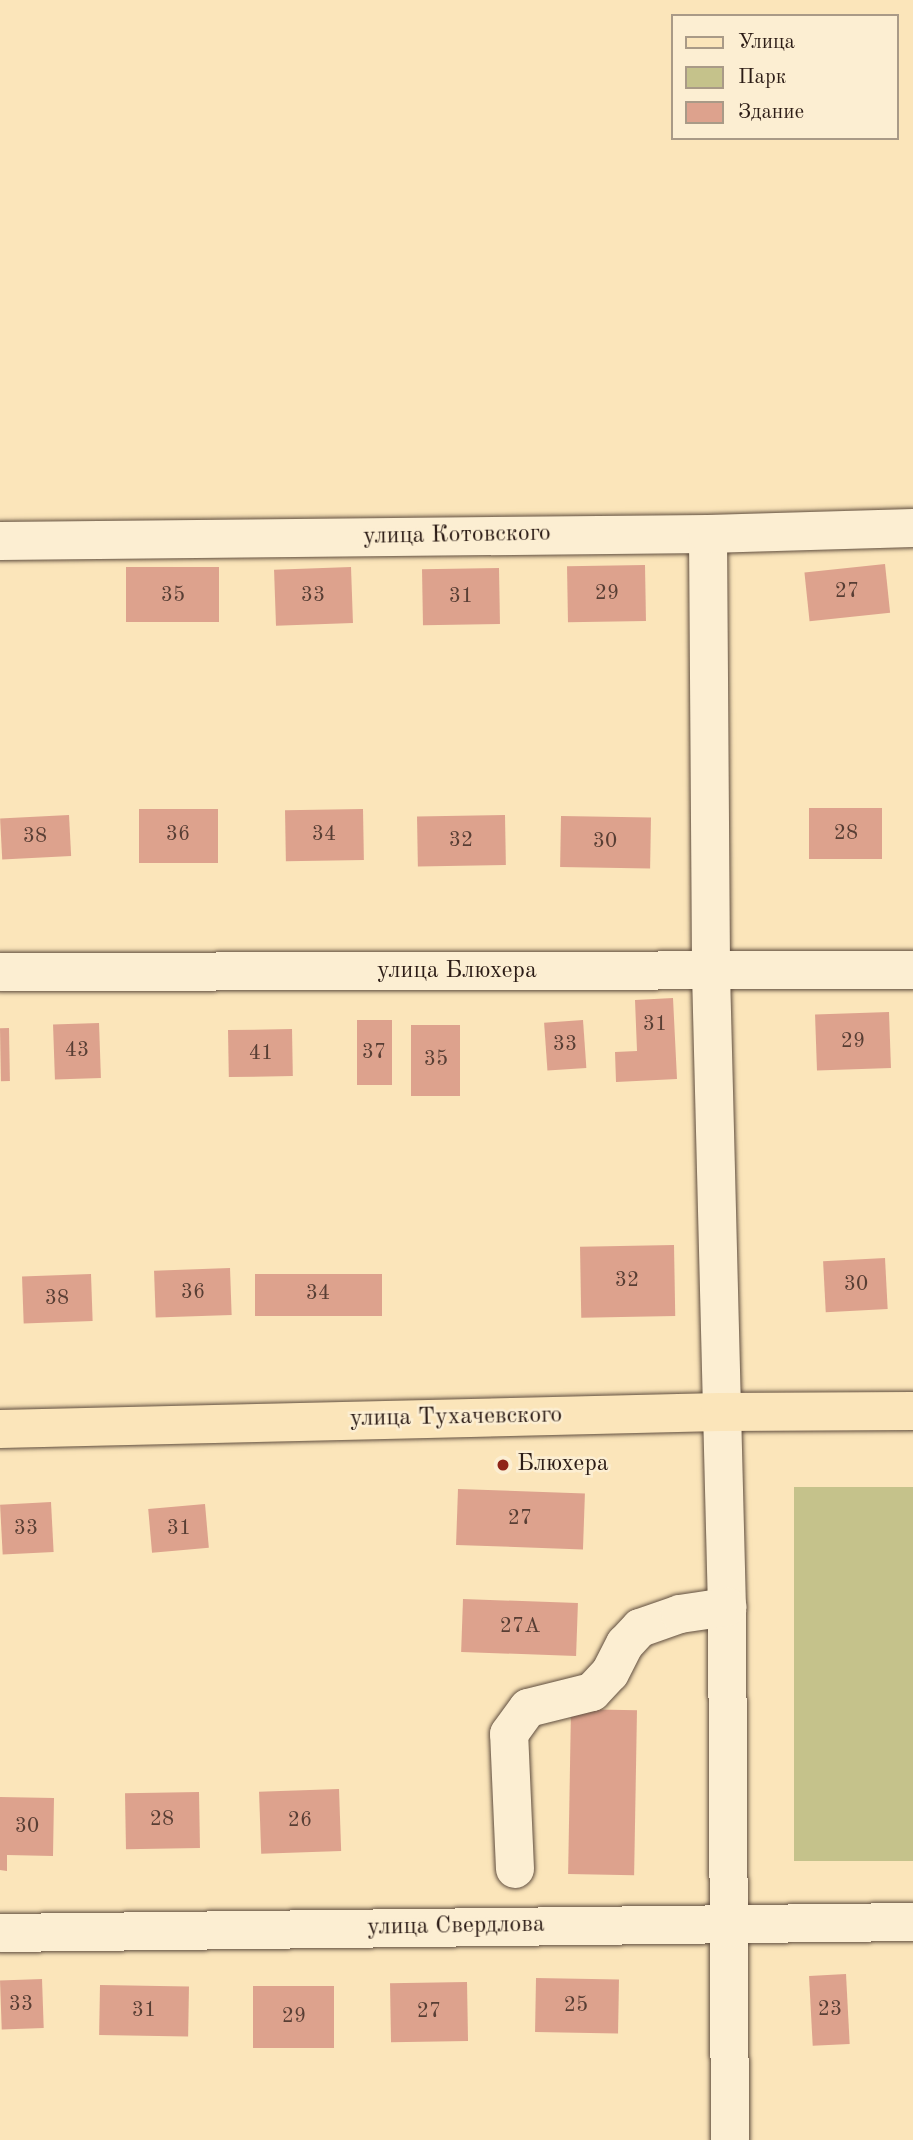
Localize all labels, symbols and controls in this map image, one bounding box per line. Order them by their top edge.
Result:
legend [671,14,899,140]
text: Улица [738,32,795,53]
text: Парк [738,67,786,88]
text: Здание [738,102,804,123]
street label: улица Котовского [363,520,551,552]
house number: 27 [835,579,859,605]
house number: 29 [595,581,619,607]
house number: 35 [161,583,185,609]
house number: 33 [301,583,325,609]
house number: 31 [449,584,473,610]
house number: 28 [834,821,858,847]
house number: 36 [166,822,190,848]
house number: 34 [312,822,336,848]
house number: 38 [23,824,47,850]
house number: 32 [449,828,473,854]
house number: 30 [593,829,617,855]
street label: улица Блюхера [377,958,537,986]
house number: 31 [643,1012,667,1038]
house number: 29 [841,1029,865,1055]
house number: 33 [553,1032,577,1058]
house number: 43 [65,1038,89,1064]
house number: 37 [362,1040,386,1066]
house number: 41 [249,1041,273,1067]
house number: 35 [424,1047,448,1073]
house number: 32 [615,1268,639,1294]
house number: 30 [844,1272,868,1298]
house number: 36 [181,1280,205,1306]
house number: 34 [306,1281,330,1307]
house number: 38 [45,1286,69,1312]
street label: улица Тухачевского [350,1402,562,1434]
place label: Блюхера [517,1451,609,1479]
marker: Блюхера [495,1457,511,1473]
house number: 27 [508,1506,532,1532]
house number: 33 [14,1516,38,1542]
house number: 31 [167,1516,191,1542]
house number: 27А [500,1614,540,1640]
house number: 28 [150,1807,174,1833]
house number: 26 [288,1808,312,1834]
house number: 30 [15,1814,39,1840]
street label: улица Свердлова [367,1911,545,1943]
house number: 33 [9,1992,33,2018]
house number: 25 [564,1993,588,2019]
house number: 23 [818,1997,842,2023]
house number: 31 [132,1998,156,2024]
house number: 27 [417,1999,441,2025]
house number: 29 [282,2004,306,2030]

